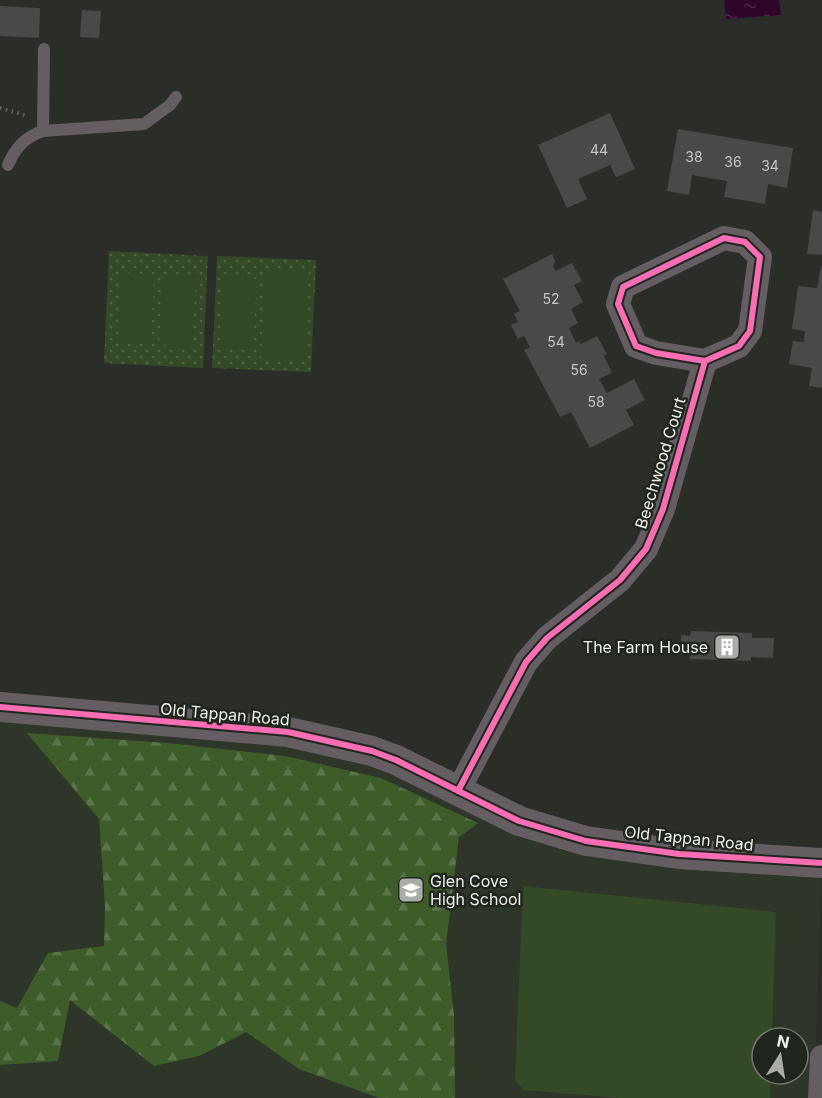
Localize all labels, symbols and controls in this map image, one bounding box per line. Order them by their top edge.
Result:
house number: 44 [590,141,608,158]
house number: 38 [685,148,703,165]
house number: 36 [724,153,742,170]
house number: 34 [761,157,779,174]
house number: 52 [542,290,560,307]
house number: 54 [547,333,565,350]
house number: 56 [570,361,588,378]
house number: 58 [587,393,605,410]
street label: Beechwood Court [631,395,689,531]
building icon: The Farm House [712,632,742,662]
place label: The Farm House [583,637,708,657]
street label: Old Tappan Road [159,698,291,730]
street label: Old Tappan Road [623,821,755,855]
place label: Glen Cove High School [430,871,521,909]
school or university icon: Glen Cove High School [396,875,426,905]
north arrow [750,1026,810,1086]
text: N [775,1030,791,1052]

